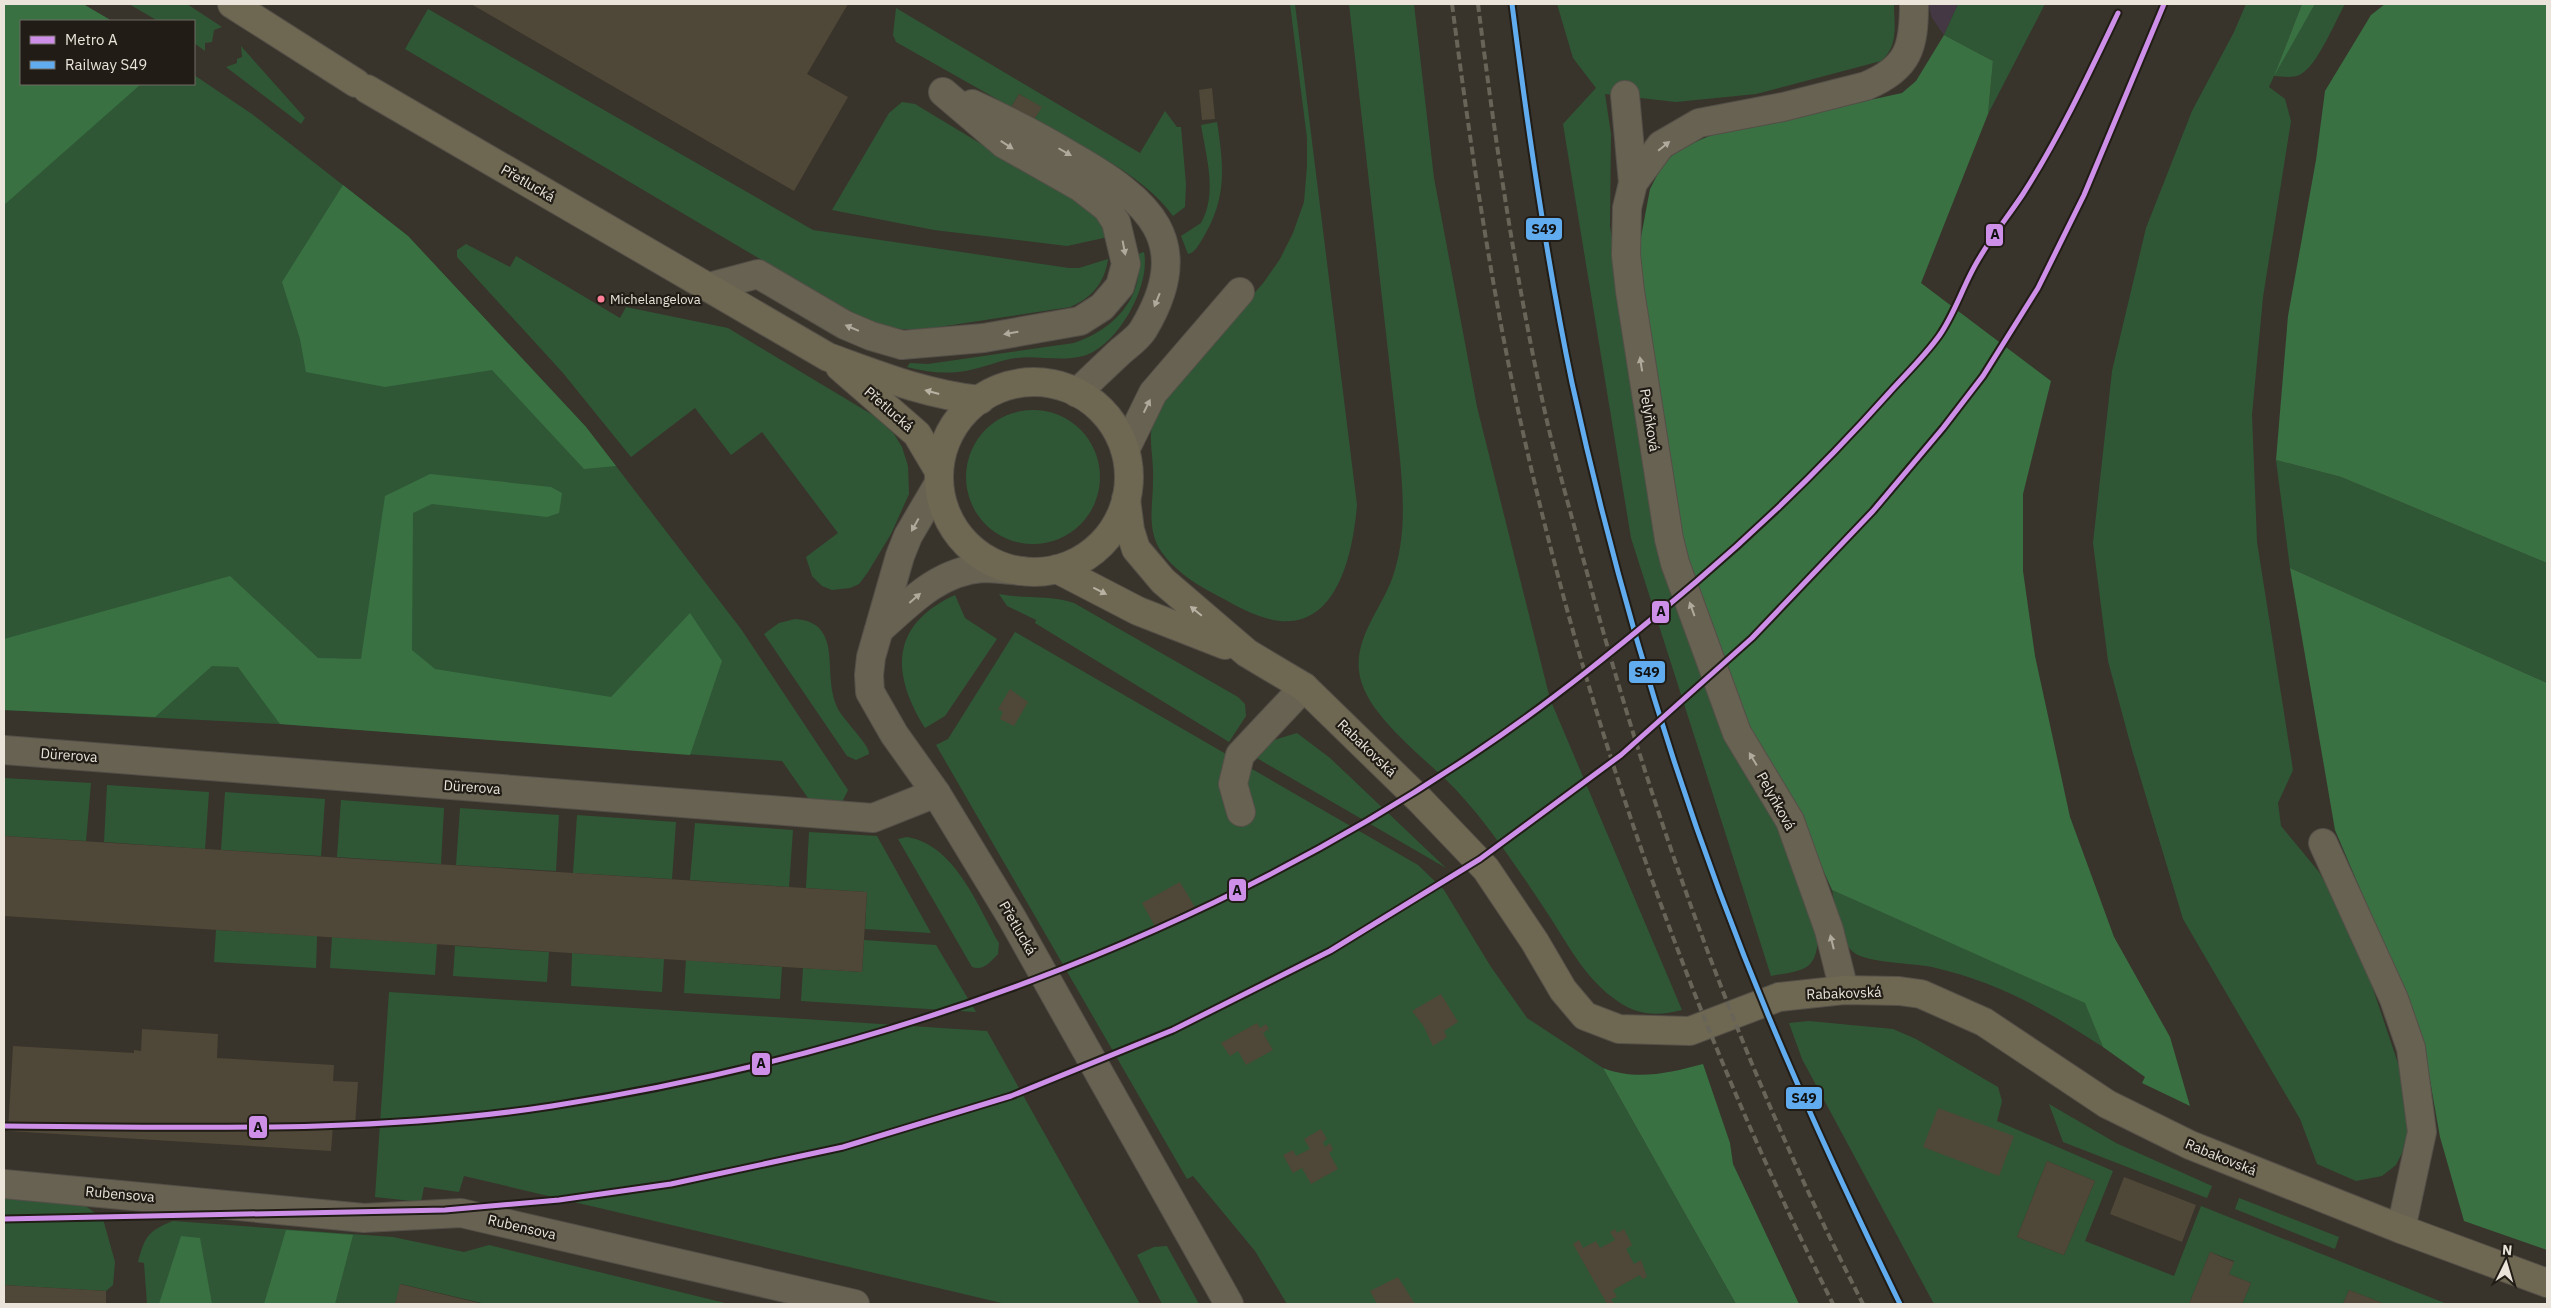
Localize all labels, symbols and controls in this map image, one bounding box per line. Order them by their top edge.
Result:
legend [20,20,195,85]
text: Metro A [65,30,118,49]
text: Railway S49 [65,55,147,74]
one-way arrow [1001,140,1014,150]
one-way arrow [1657,140,1670,151]
one-way arrow [1058,147,1071,156]
street label: Přetlucká [498,160,559,206]
line badge: S49 [1525,217,1563,241]
text: S49 [1531,220,1557,238]
line badge: A [1985,223,2004,247]
text: A [1990,225,2000,243]
one-way arrow [1120,241,1128,257]
place label: Michelangelova [610,291,701,308]
one-way arrow [1153,293,1161,308]
marker: Michelangelova [596,294,606,304]
one-way arrow [845,324,859,332]
one-way arrow [1003,330,1019,338]
one-way arrow [1637,356,1645,372]
street label: Přetlucká [861,383,918,436]
one-way arrow [925,387,940,395]
street label: Pelyňková [1636,387,1664,453]
one-way arrow [1143,399,1151,413]
one-way arrow [910,518,919,532]
one-way arrow [1093,587,1107,595]
one-way arrow [909,592,922,603]
line badge: A [1651,600,1670,624]
one-way arrow [1688,601,1695,616]
text: A [1656,602,1666,620]
one-way arrow [1190,606,1203,617]
line badge: S49 [1628,660,1666,684]
text: S49 [1634,663,1660,681]
street label: Rabakovská [1334,715,1401,781]
street label: Dürerova [40,744,99,766]
one-way arrow [1748,752,1757,765]
street label: Pelyňková [1753,769,1800,834]
street label: Dürerova [443,776,502,798]
line badge: A [1228,878,1247,902]
text: A [1232,881,1242,899]
street label: Přetlucká [995,898,1041,959]
one-way arrow [1828,935,1836,950]
street label: Rabakovská [1806,983,1882,1003]
line badge: A [751,1052,771,1076]
text: A [756,1054,766,1072]
line badge: S49 [1785,1086,1823,1110]
text: S49 [1791,1089,1817,1107]
line badge: A [248,1115,268,1139]
text: A [253,1118,263,1136]
street label: Rabakovská [2183,1135,2260,1180]
street label: Rubensova [85,1182,156,1206]
street label: Rubensova [486,1210,558,1244]
north arrow [2481,1238,2531,1288]
text: N [2501,1241,2513,1259]

